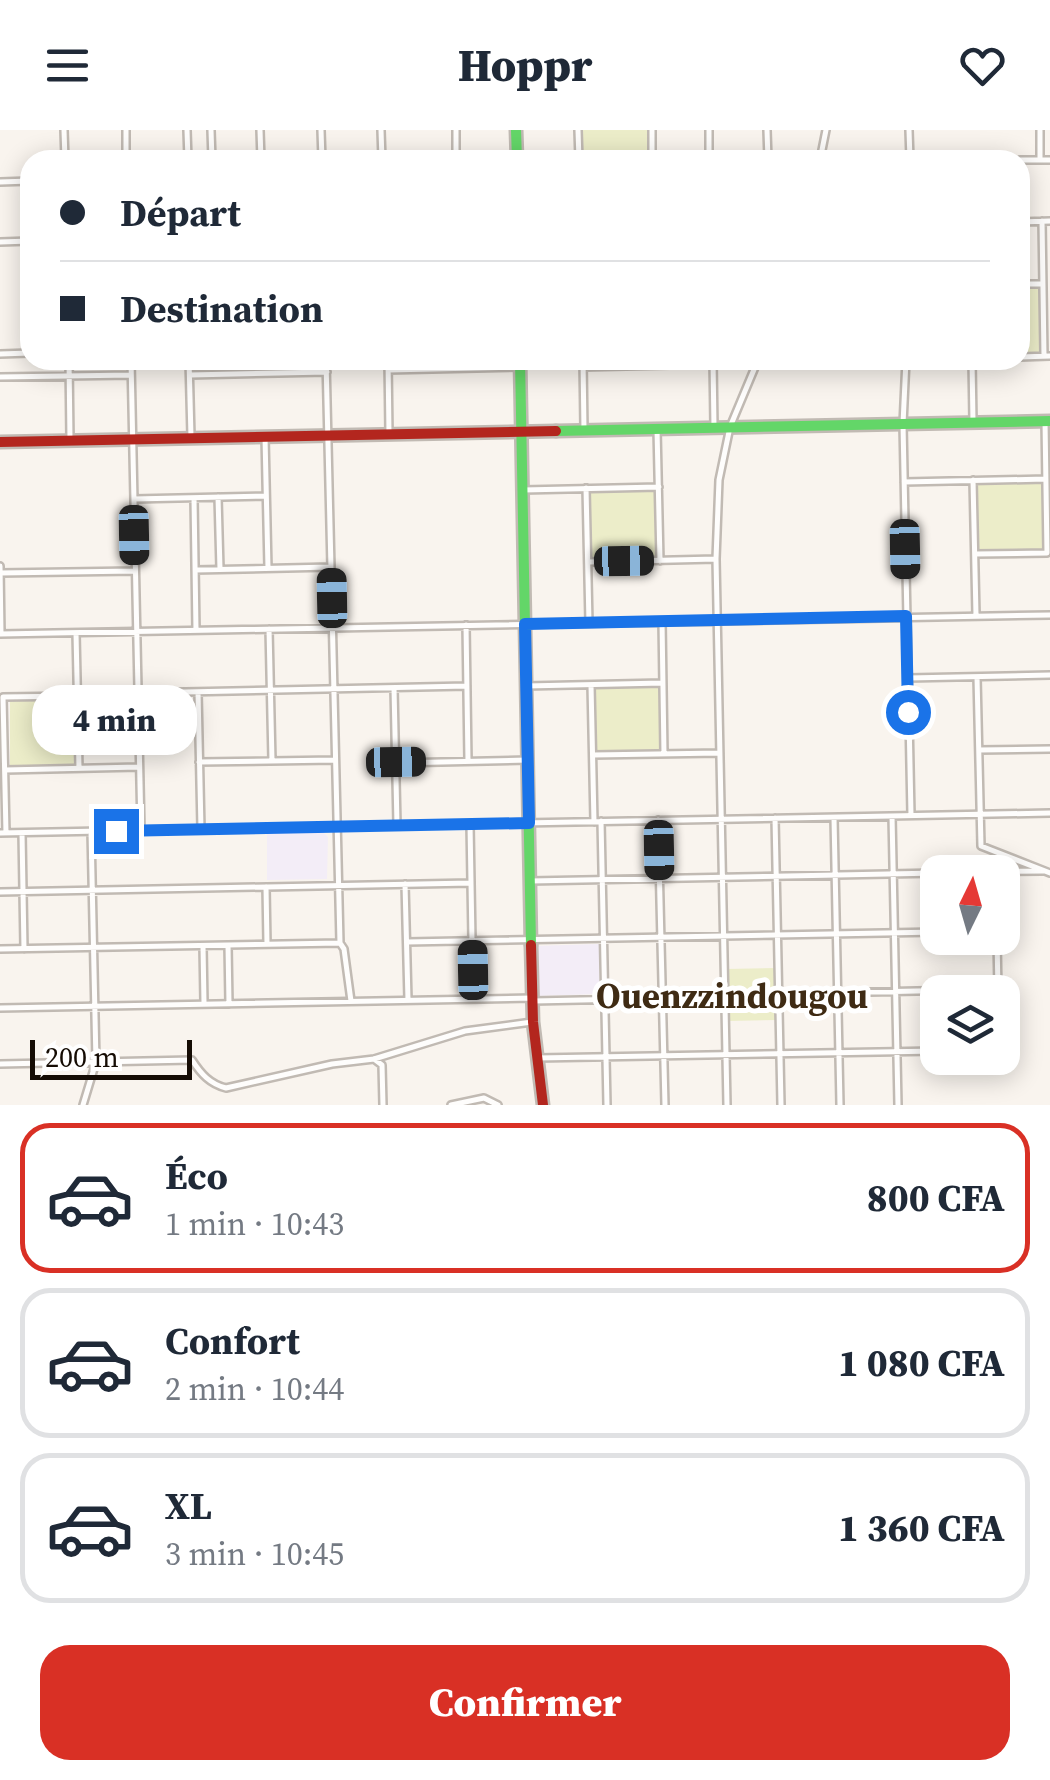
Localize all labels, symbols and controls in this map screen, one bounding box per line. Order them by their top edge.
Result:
text: Hoppr [458,34,592,96]
icon: menu [40,38,95,93]
icon: heart [955,38,1010,93]
text: Départ [120,187,241,239]
text: Destination [120,283,323,335]
car [118,505,150,565]
car [889,519,921,579]
car [594,545,654,577]
car [316,568,348,628]
callout: 4 min [34,686,198,756]
route start [886,690,931,735]
text: 4 min [73,698,156,742]
car [366,746,426,778]
route end [94,809,139,854]
car [643,820,675,880]
north arrow [920,855,1020,955]
map controls [920,855,1020,1075]
car [457,940,489,1000]
district label: Ouenzzindougou [596,972,868,1020]
button: layers [920,975,1020,1075]
scale bar [30,1035,192,1080]
text: 200 m [45,1038,119,1076]
text: Éco [165,1150,228,1202]
icon: car [45,1153,135,1243]
text: 800 CFA [867,1172,1005,1224]
text: 1 min · 10:43 [165,1202,344,1246]
text: Confort [165,1315,300,1367]
icon: car [45,1318,135,1408]
text: 1 080 CFA [838,1337,1005,1389]
text: 2 min · 10:44 [165,1367,344,1411]
text: XL [165,1480,212,1532]
icon: car [45,1483,135,1573]
text: 1 360 CFA [838,1502,1005,1554]
text: 3 min · 10:45 [165,1532,344,1576]
button: Confirmer [40,1645,1010,1760]

